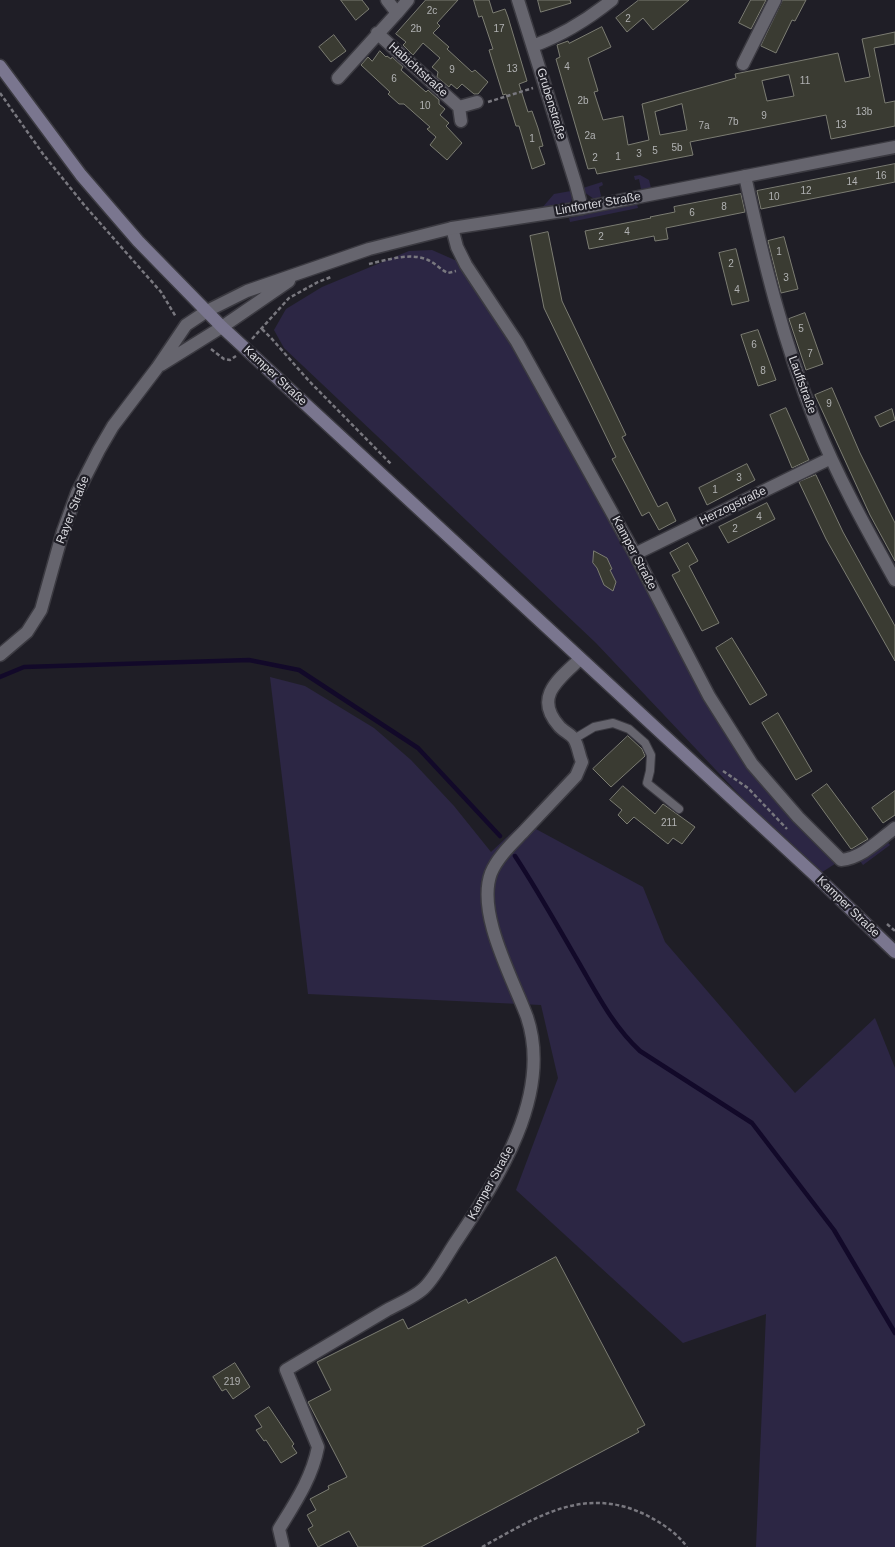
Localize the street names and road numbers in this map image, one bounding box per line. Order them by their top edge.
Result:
street label: Habichtstraße [385,40,451,100]
street label: Grubenstraße [533,66,569,142]
street label: Lintforter Straße [554,189,642,219]
street label: Kamper Straße [240,343,310,409]
street label: Lauffstraße [785,354,819,416]
street label: Rayer Straße [53,474,93,546]
street label: Herzogstraße [697,484,769,528]
street label: Kamper Straße [609,514,659,592]
street label: Kamper Straße [814,874,882,940]
street label: Kamper Straße [465,1144,517,1222]

